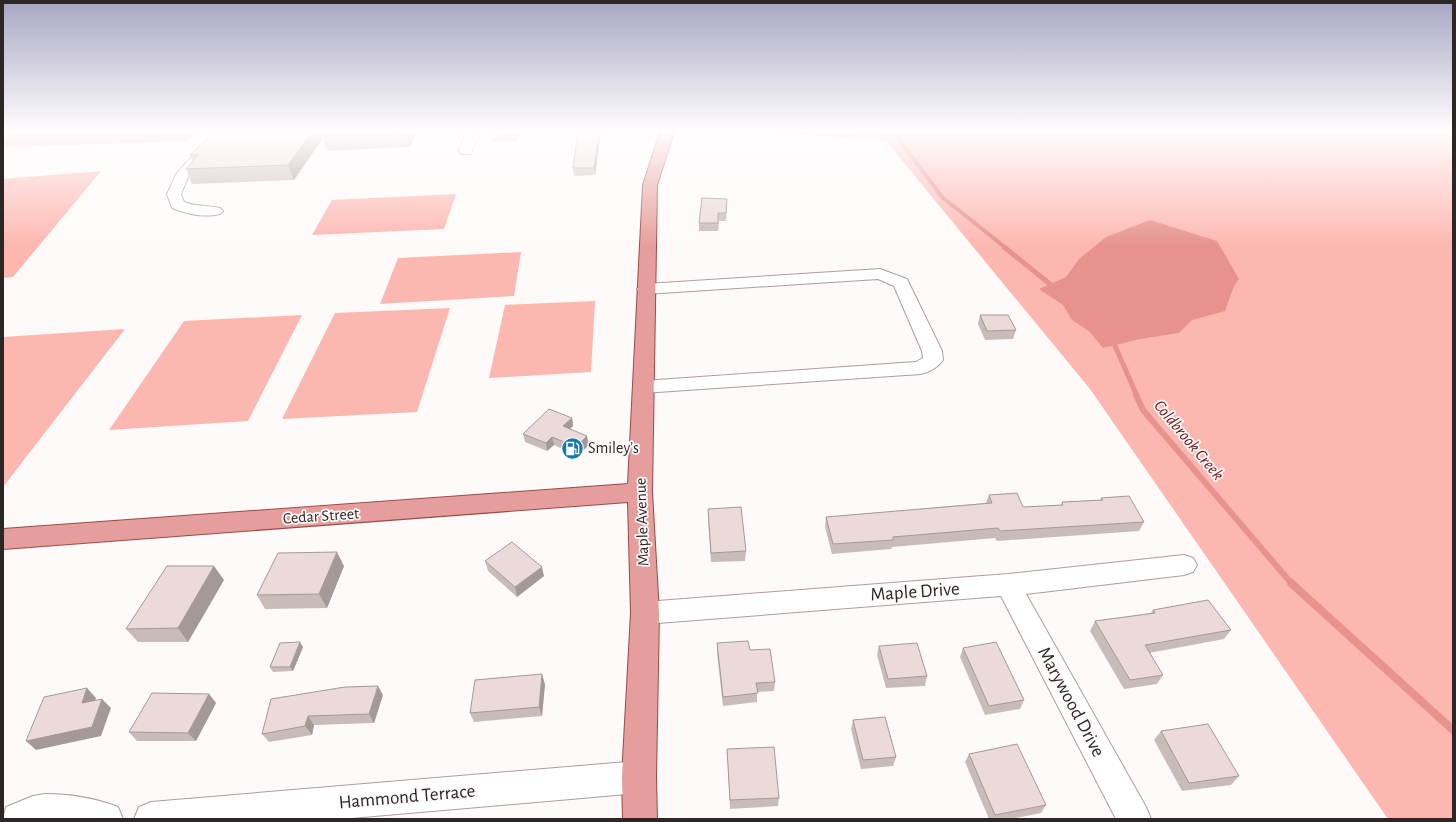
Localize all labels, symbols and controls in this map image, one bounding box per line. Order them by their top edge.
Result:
water label: Coldbrook Creek [1151,397,1227,483]
fuel station icon: Smiley’s [559,435,585,461]
place label: Smiley’s [588,440,639,457]
street label: Maple Avenue [632,477,652,567]
street label: Cedar Street [282,505,360,527]
street label: Maple Drive [870,579,960,605]
street label: Marywood Drive [1034,644,1108,760]
street label: Hammond Terrace [338,782,476,812]

